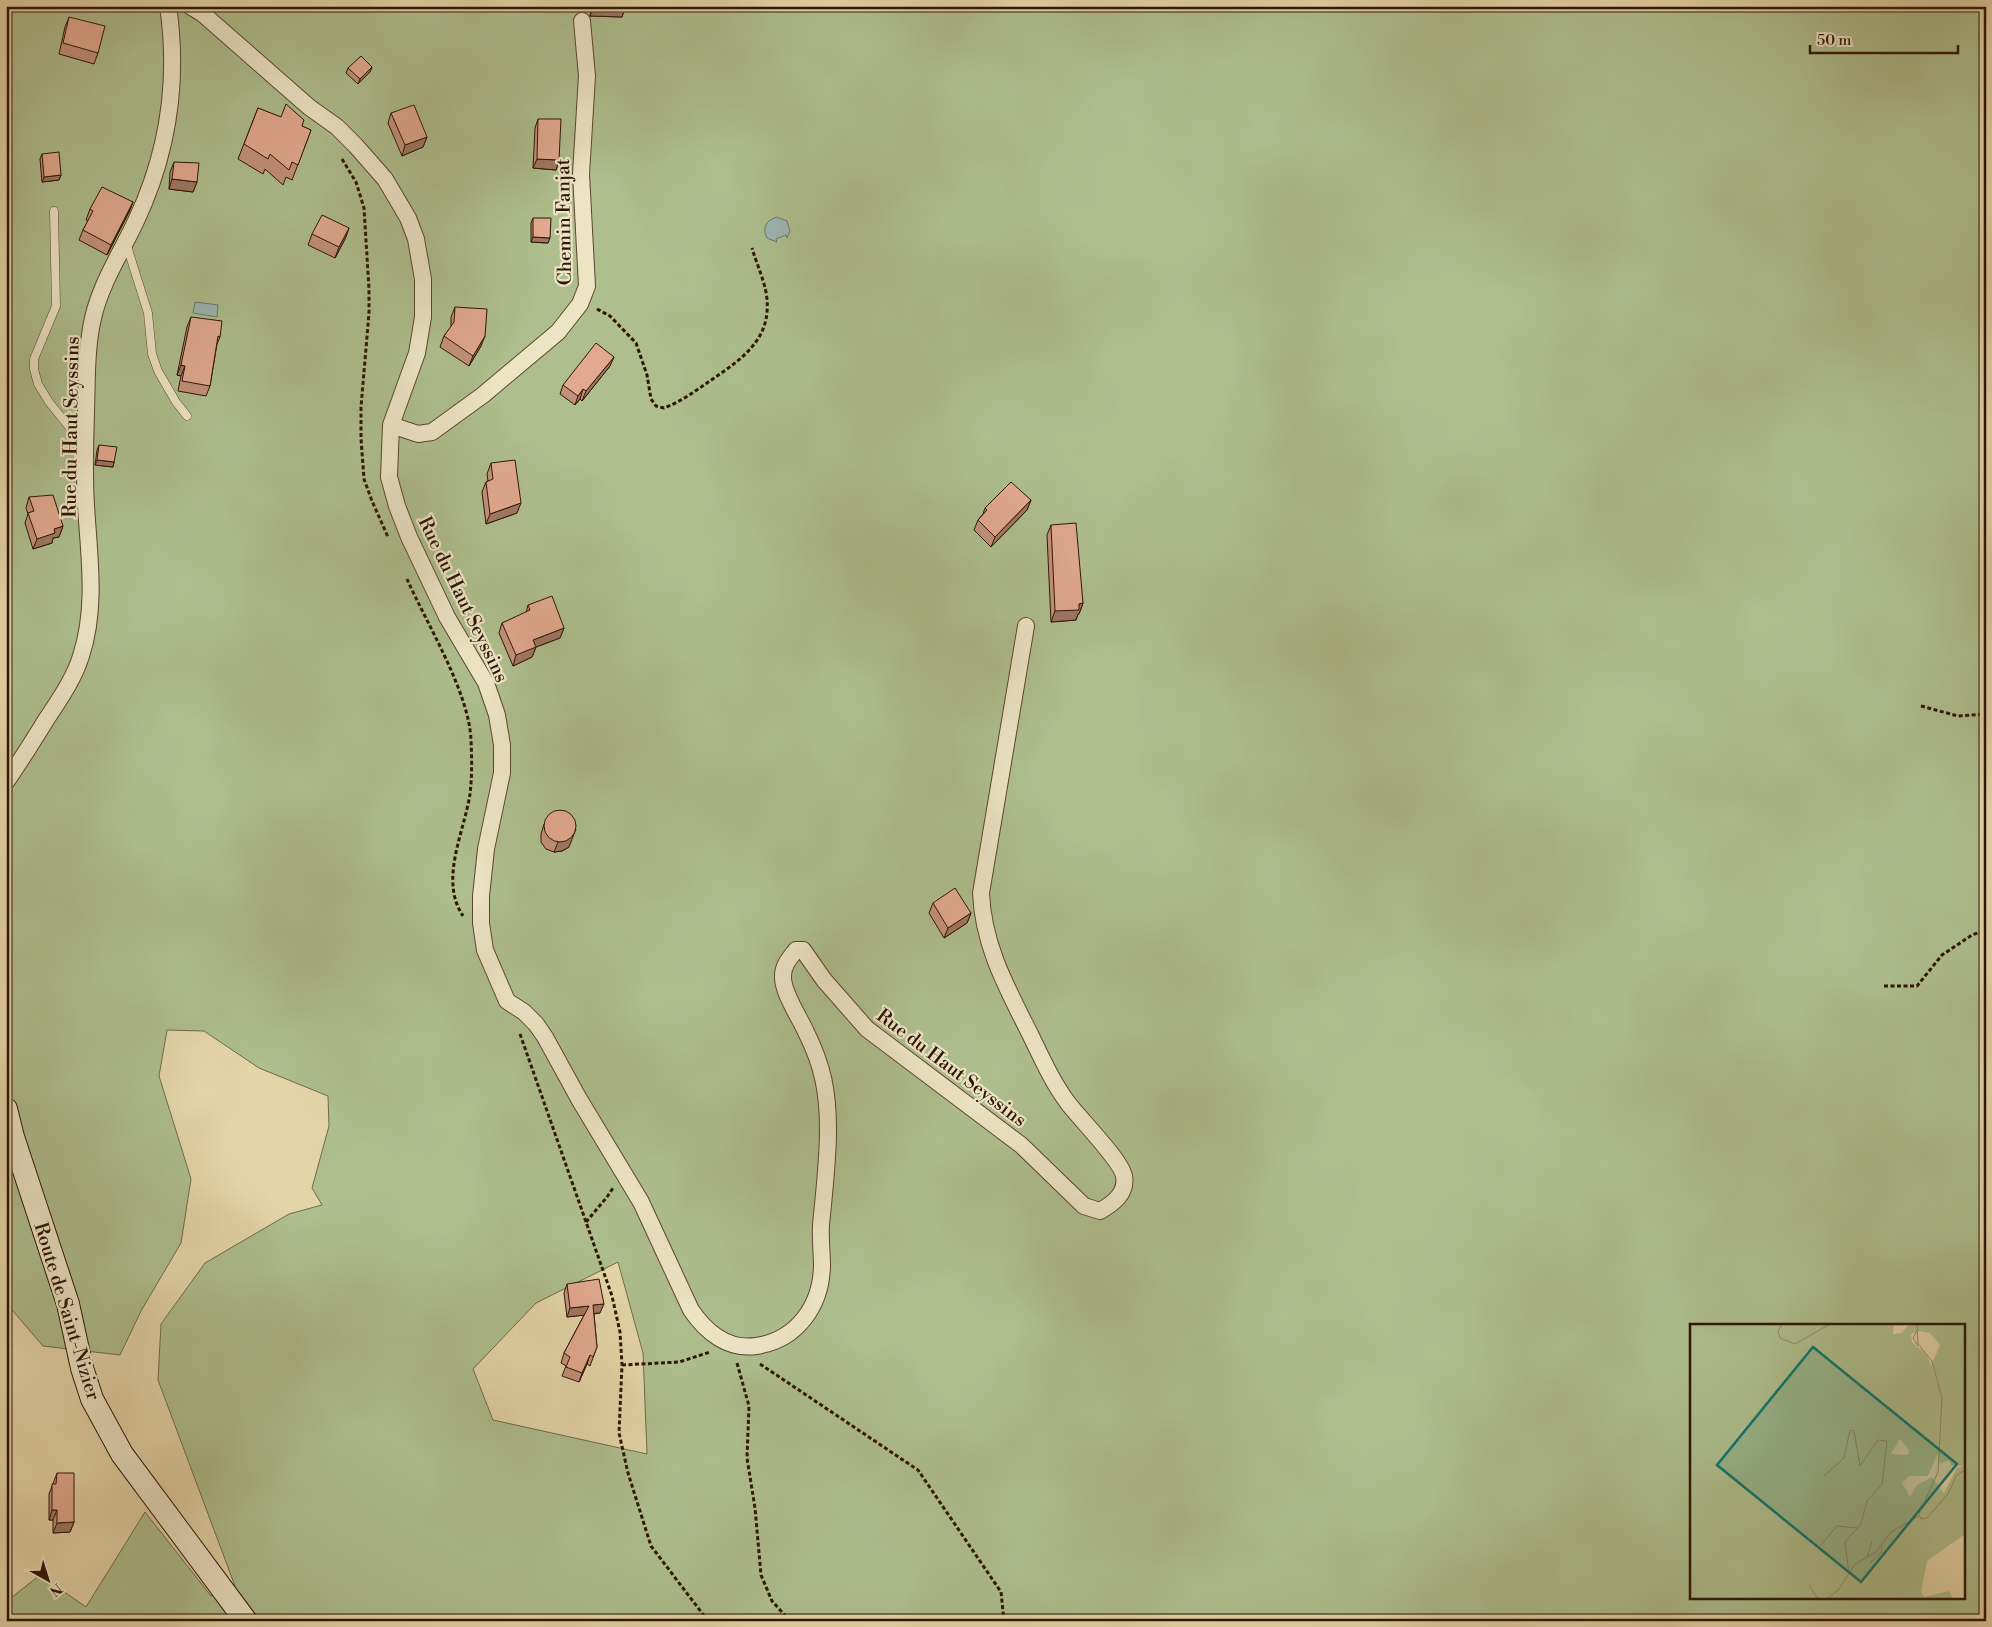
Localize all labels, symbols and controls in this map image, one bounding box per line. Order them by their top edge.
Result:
scale bar [1810,22,1957,54]
text: 50 m [1817,31,1851,50]
street label: Chemin Fanjat [551,158,577,286]
street label: Rue du Haut Seyssins [57,336,85,518]
street label: Rue du Haut Seyssins [413,513,514,686]
street label: Rue du Haut Seyssins [872,1004,1031,1132]
street label: Route de Saint-Nizier [29,1219,106,1403]
inset map [1690,1324,1964,1600]
north arrow [22,1554,72,1604]
text: N [46,1579,66,1600]

